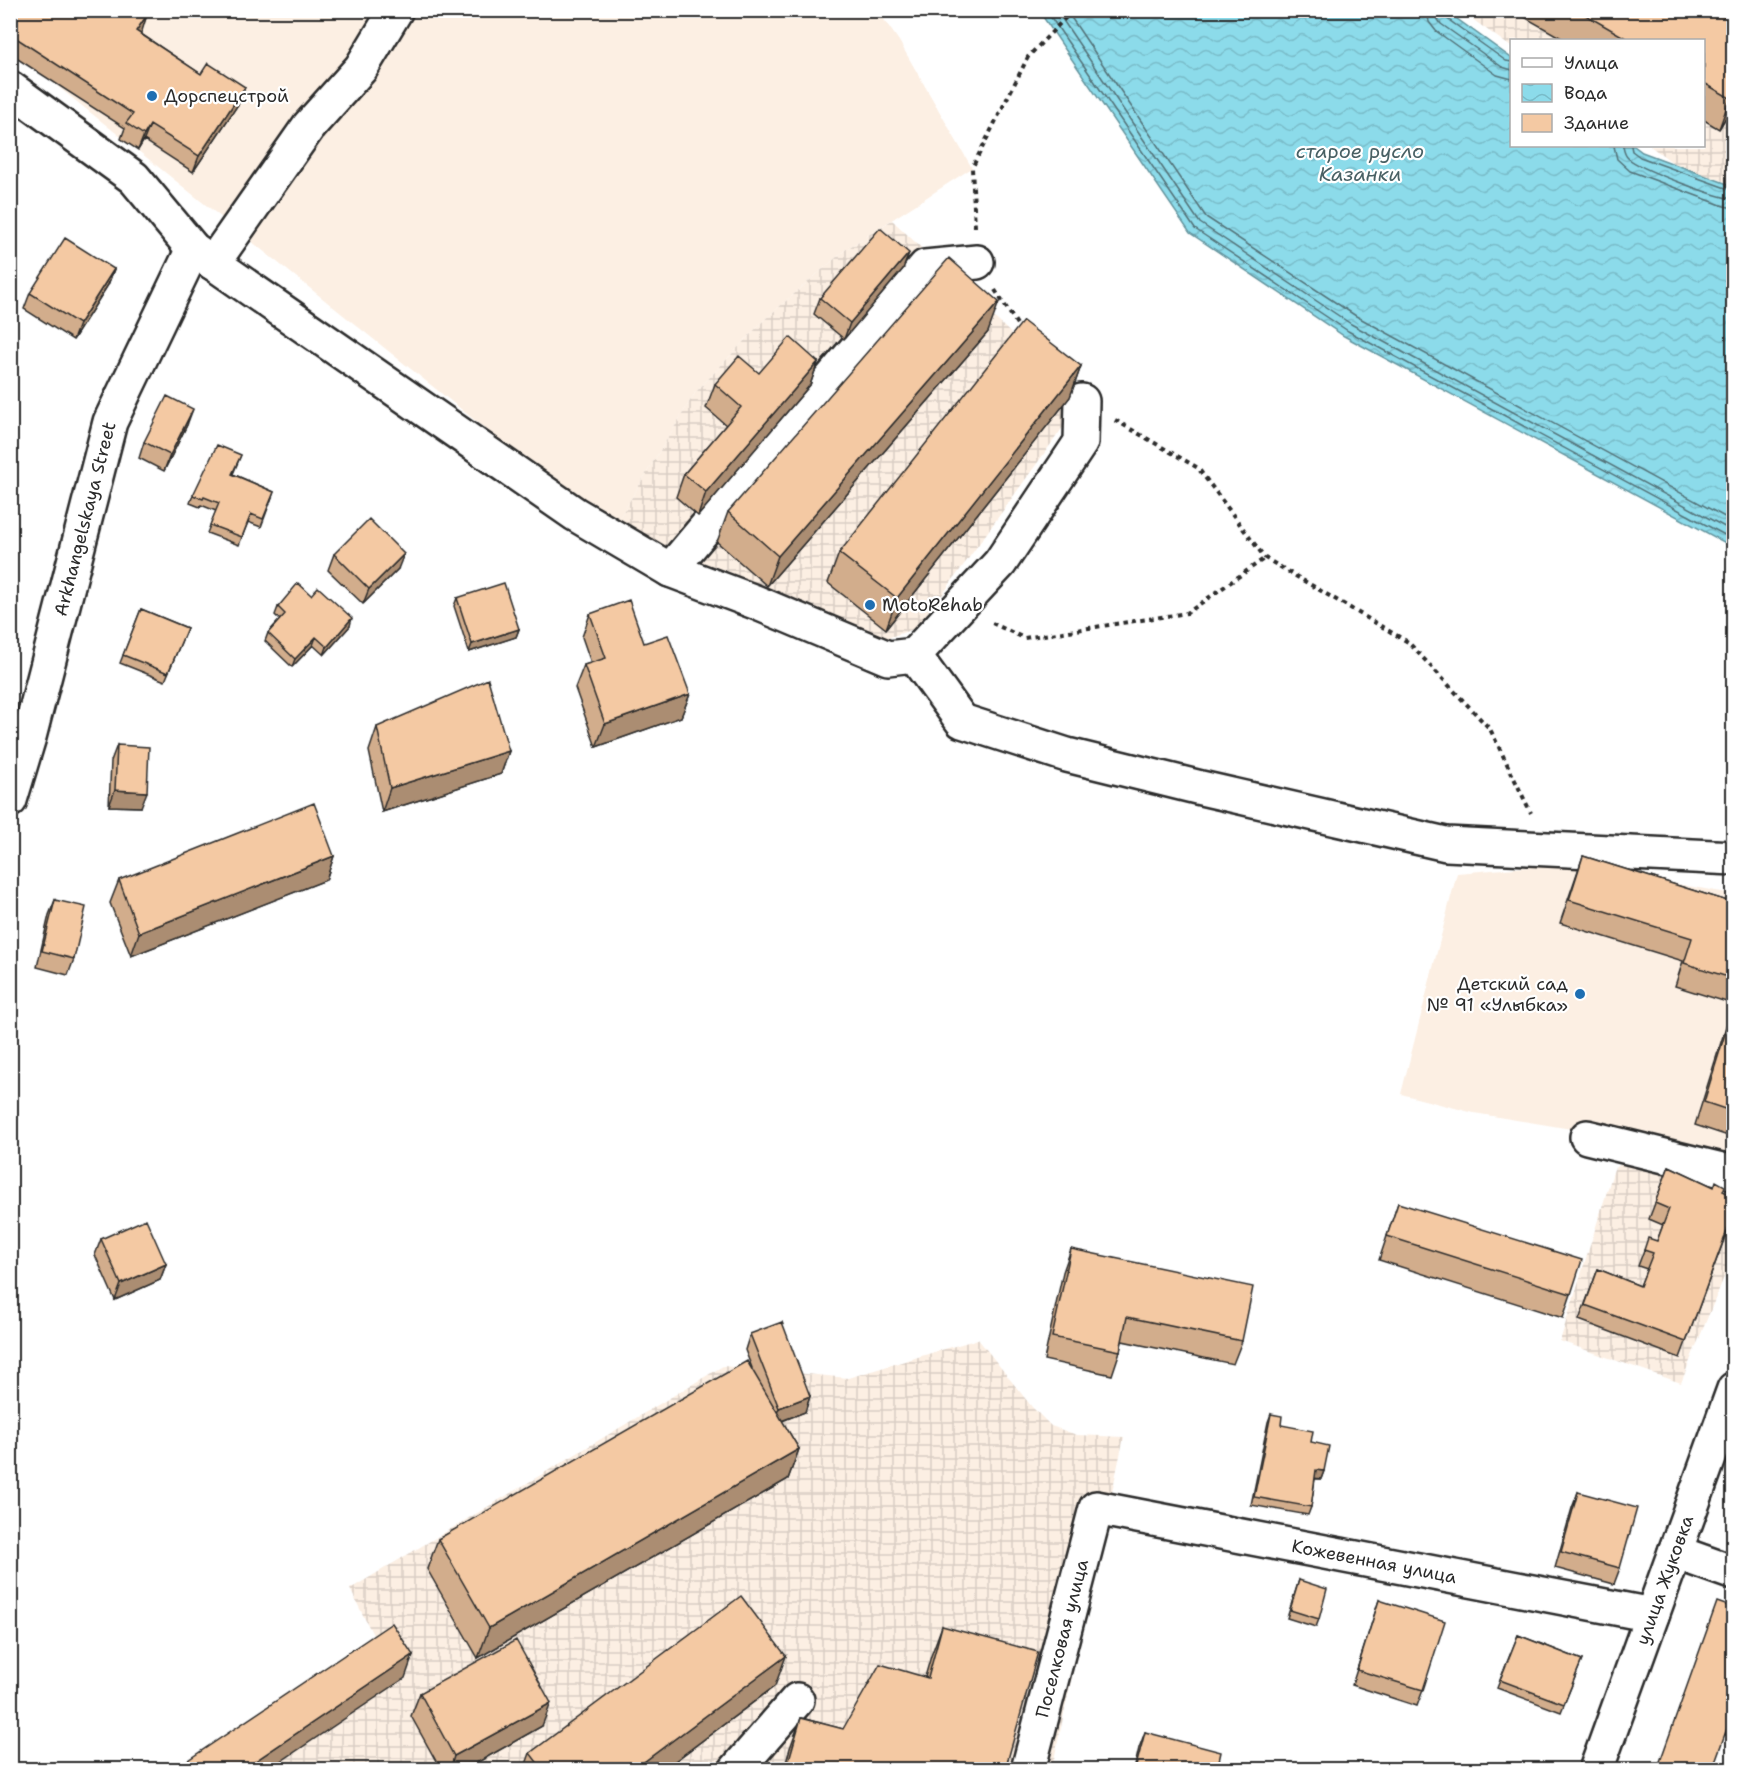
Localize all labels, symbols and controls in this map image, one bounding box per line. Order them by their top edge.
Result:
legend [1510,39,1705,147]
text: Улица [1564,51,1618,75]
text: Вода [1564,81,1607,105]
place label: Дорспецстрой [164,84,289,108]
marker: Дорспецстрой [145,89,159,103]
text: Здание [1564,111,1629,135]
water label: старое русло Казанки [1296,138,1424,187]
street label: Arkhangelskaya Street [49,419,122,619]
place label: MotoRehab [882,593,983,617]
marker: MotoRehab [863,598,877,612]
place label: Детский сад № 91 «Улыбка» [1427,972,1569,1017]
marker: Детский сад № 91 «Улыбка» [1573,987,1587,1001]
street label: улица Жуковка [1630,1512,1699,1648]
street label: Кожевенная улица [1290,1534,1459,1589]
street label: Поселковая улица [1030,1557,1094,1720]

